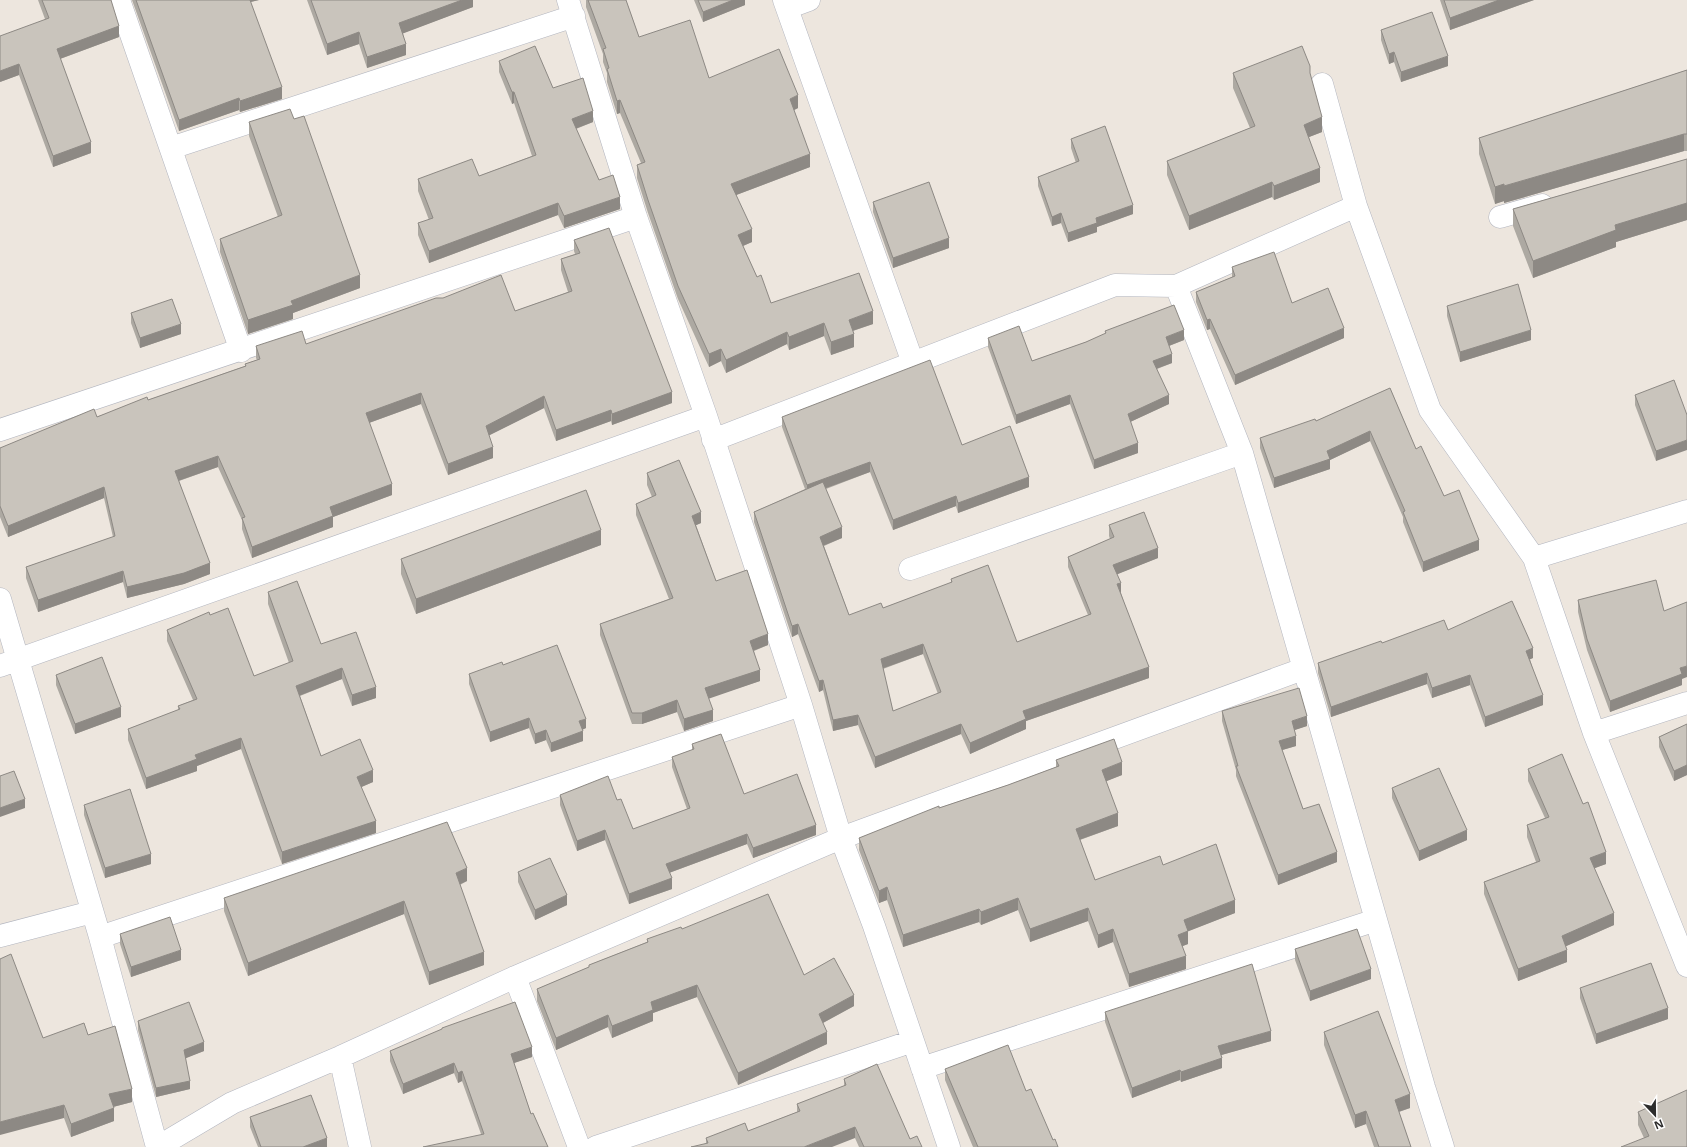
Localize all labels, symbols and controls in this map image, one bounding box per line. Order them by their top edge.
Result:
north arrow [1635,1095,1675,1135]
text: N [1652,1116,1666,1133]

